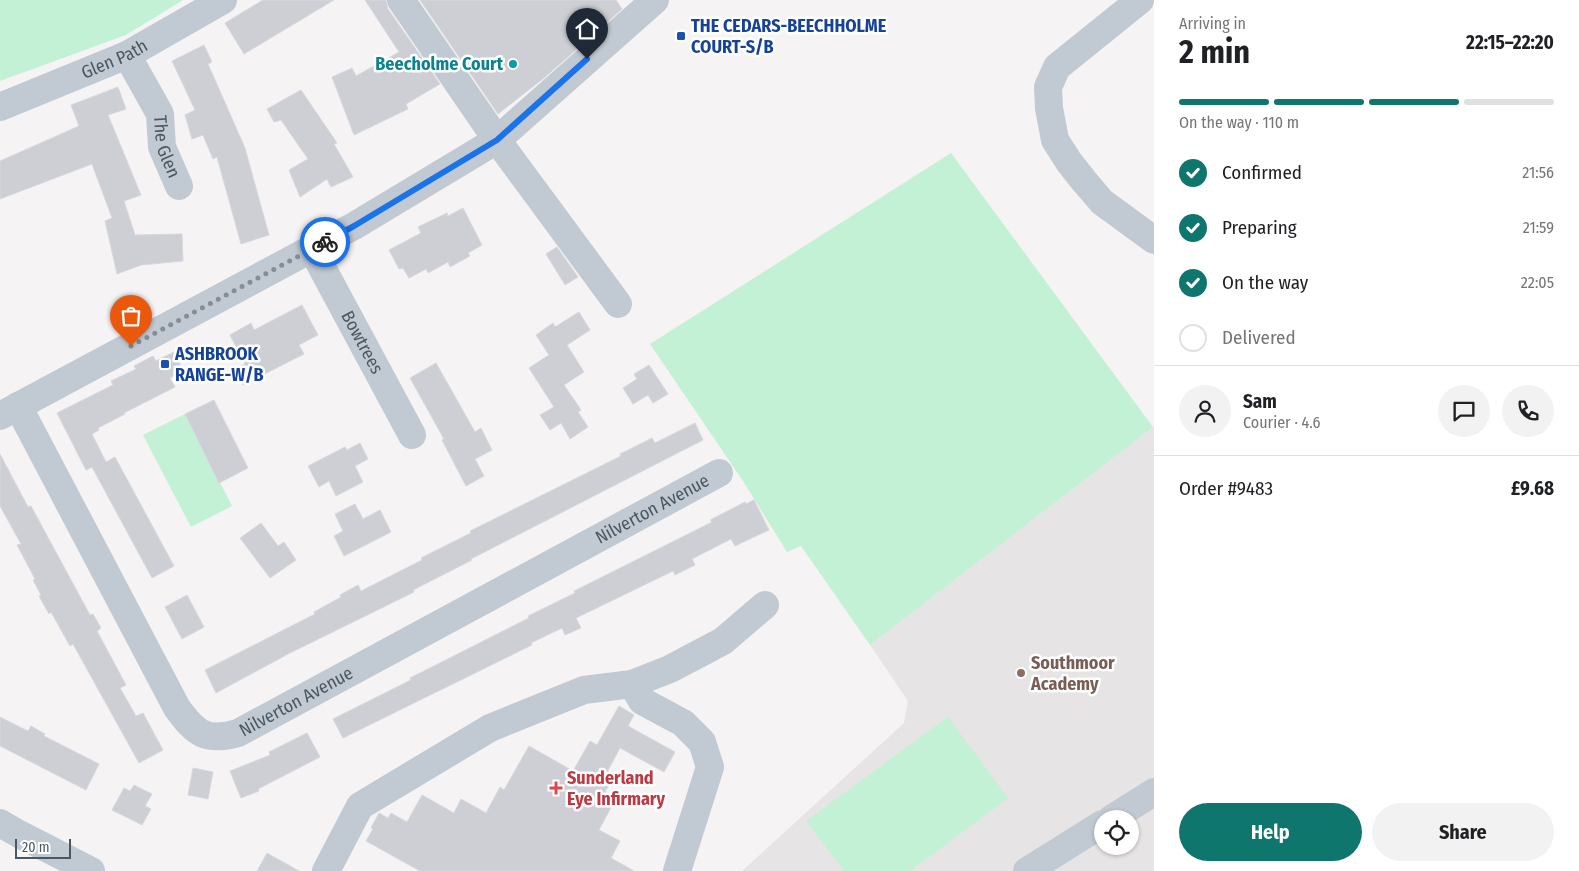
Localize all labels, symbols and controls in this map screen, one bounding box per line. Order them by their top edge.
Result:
pin [566,8,608,59]
text: Arriving in [1179,14,1246,33]
icon: home [573,15,601,43]
place label: THE CEDARS-BEECHHOLME COURT-S/B [691,15,887,58]
marker: THE CEDARS-BEECHHOLME COURT-S/B [675,30,687,42]
text: 22:15–22:20 [1466,31,1554,54]
text: 2 min [1179,33,1250,71]
street label: Glen Path [78,35,152,84]
place label: Beecholme Court [375,53,504,75]
marker: Beecholme Court [507,58,519,70]
text: On the way · 110 m [1179,113,1299,132]
street label: The Glen [149,115,185,181]
icon: check [1179,159,1207,187]
text: Confirmed [1222,161,1302,184]
text: 21:56 [1522,163,1554,182]
icon: check [1179,214,1207,242]
text: Preparing [1222,216,1297,239]
courier [300,217,350,267]
text: 21:59 [1523,218,1554,237]
icon: bike [311,228,339,256]
icon: check [1179,269,1207,297]
text: On the way [1222,271,1308,294]
text: 22:05 [1521,273,1554,292]
pin [110,295,152,346]
icon: bag [117,302,145,330]
street label: Bowtrees [336,307,388,378]
text: Delivered [1222,326,1296,349]
place label: ASHBROOK RANGE-W/B [174,343,264,386]
marker: ASHBROOK RANGE-W/B [159,358,171,370]
button: person [1179,385,1231,437]
button: chat [1438,385,1490,437]
button: phone [1502,385,1554,437]
text: Sam [1243,390,1277,413]
text: Courier · 4.6 [1243,413,1321,432]
street label: Nilverton Avenue [592,469,713,549]
text: Order #9483 [1179,477,1273,500]
text: £9.68 [1511,477,1554,500]
place label: Southmoor Academy [1030,652,1115,695]
street label: Nilverton Avenue [235,662,357,741]
marker: Southmoor Academy [1015,667,1027,679]
place label: Sunderland Eye Infirmary [567,767,665,810]
marker: Sunderland Eye Infirmary [549,781,563,795]
button: Help [1179,803,1362,861]
button: Share [1372,803,1554,861]
map controls [1094,810,1139,855]
button: locate [1094,810,1139,855]
scale bar [15,836,71,859]
text: 20 m [22,839,50,856]

